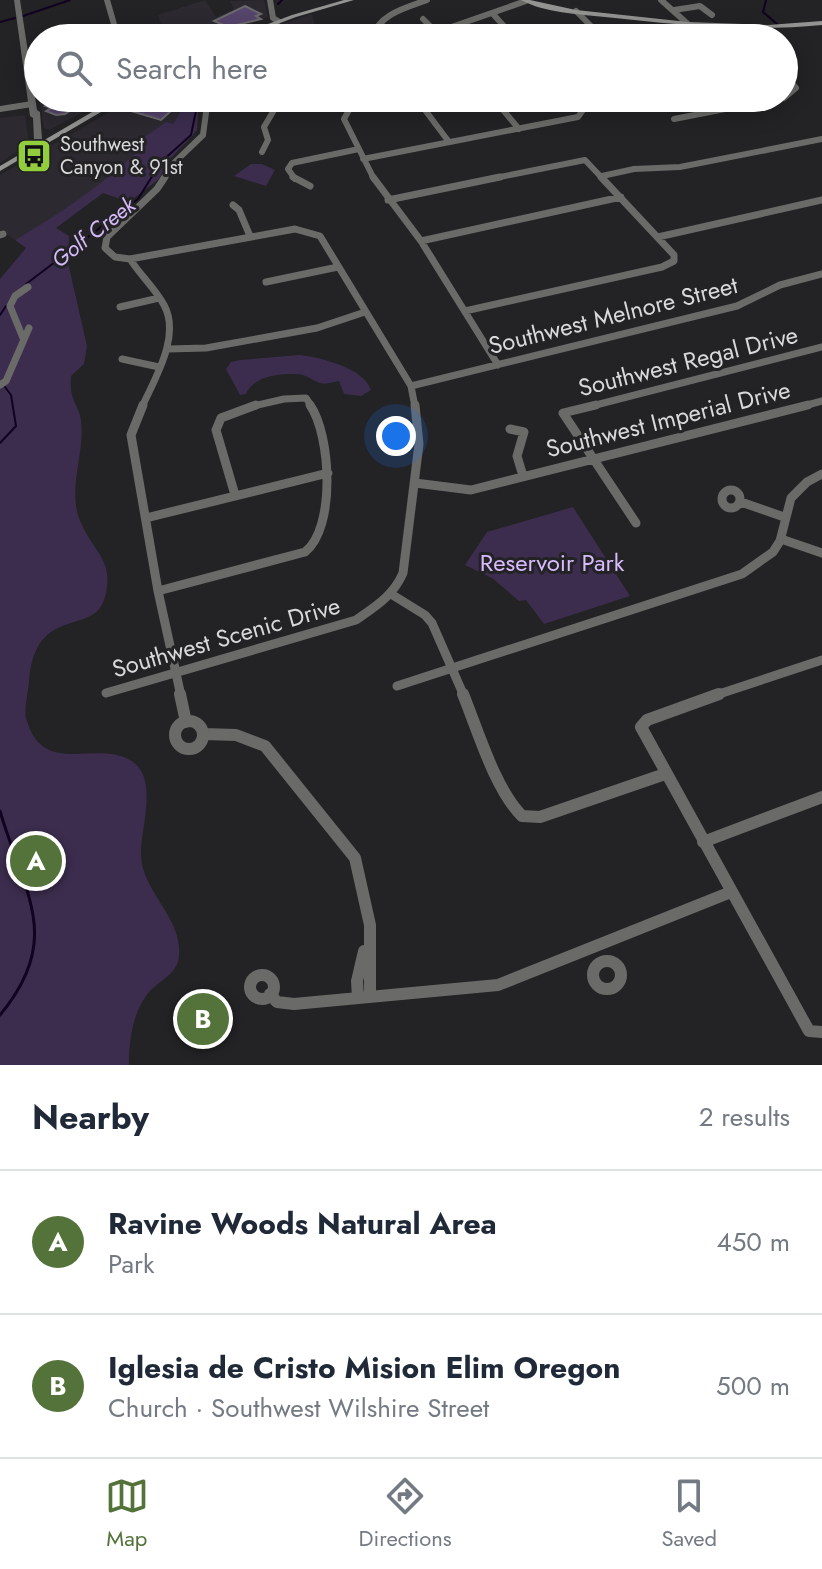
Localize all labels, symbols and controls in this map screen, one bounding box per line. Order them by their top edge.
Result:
search box [24,24,798,112]
icon: search [52,46,96,90]
text: Search here [116,47,268,90]
place label: Southwest Canyon & 91st [60,130,183,182]
bus stop icon: Southwest Canyon & 91st [15,137,53,175]
water label: Golf Creek [44,188,143,275]
street label: Southwest Melnore Street [485,267,742,363]
street label: Southwest Regal Drive [575,317,801,405]
street label: Southwest Imperial Drive [542,372,794,466]
your location [376,416,416,456]
park label: Reservoir Park [480,545,625,580]
street label: Southwest Scenic Drive [108,588,344,686]
pin: A [10,831,62,891]
pin: B [177,989,229,1049]
text: Nearby [32,1093,149,1142]
text: 2 results [699,1098,790,1136]
text: Ravine Woods Natural Area [108,1202,497,1245]
text: A [48,1223,68,1261]
text: 450 m [716,1223,790,1261]
text: Park [108,1245,154,1283]
text: Iglesia de Cristo Mision Elim Oregon [108,1346,621,1389]
text: B [49,1367,67,1405]
text: 500 m [716,1367,790,1405]
text: Church · Southwest Wilshire Street [108,1389,489,1427]
tab: Map [105,1474,149,1554]
tab: Directions [359,1474,452,1554]
tab: Saved [661,1474,717,1554]

